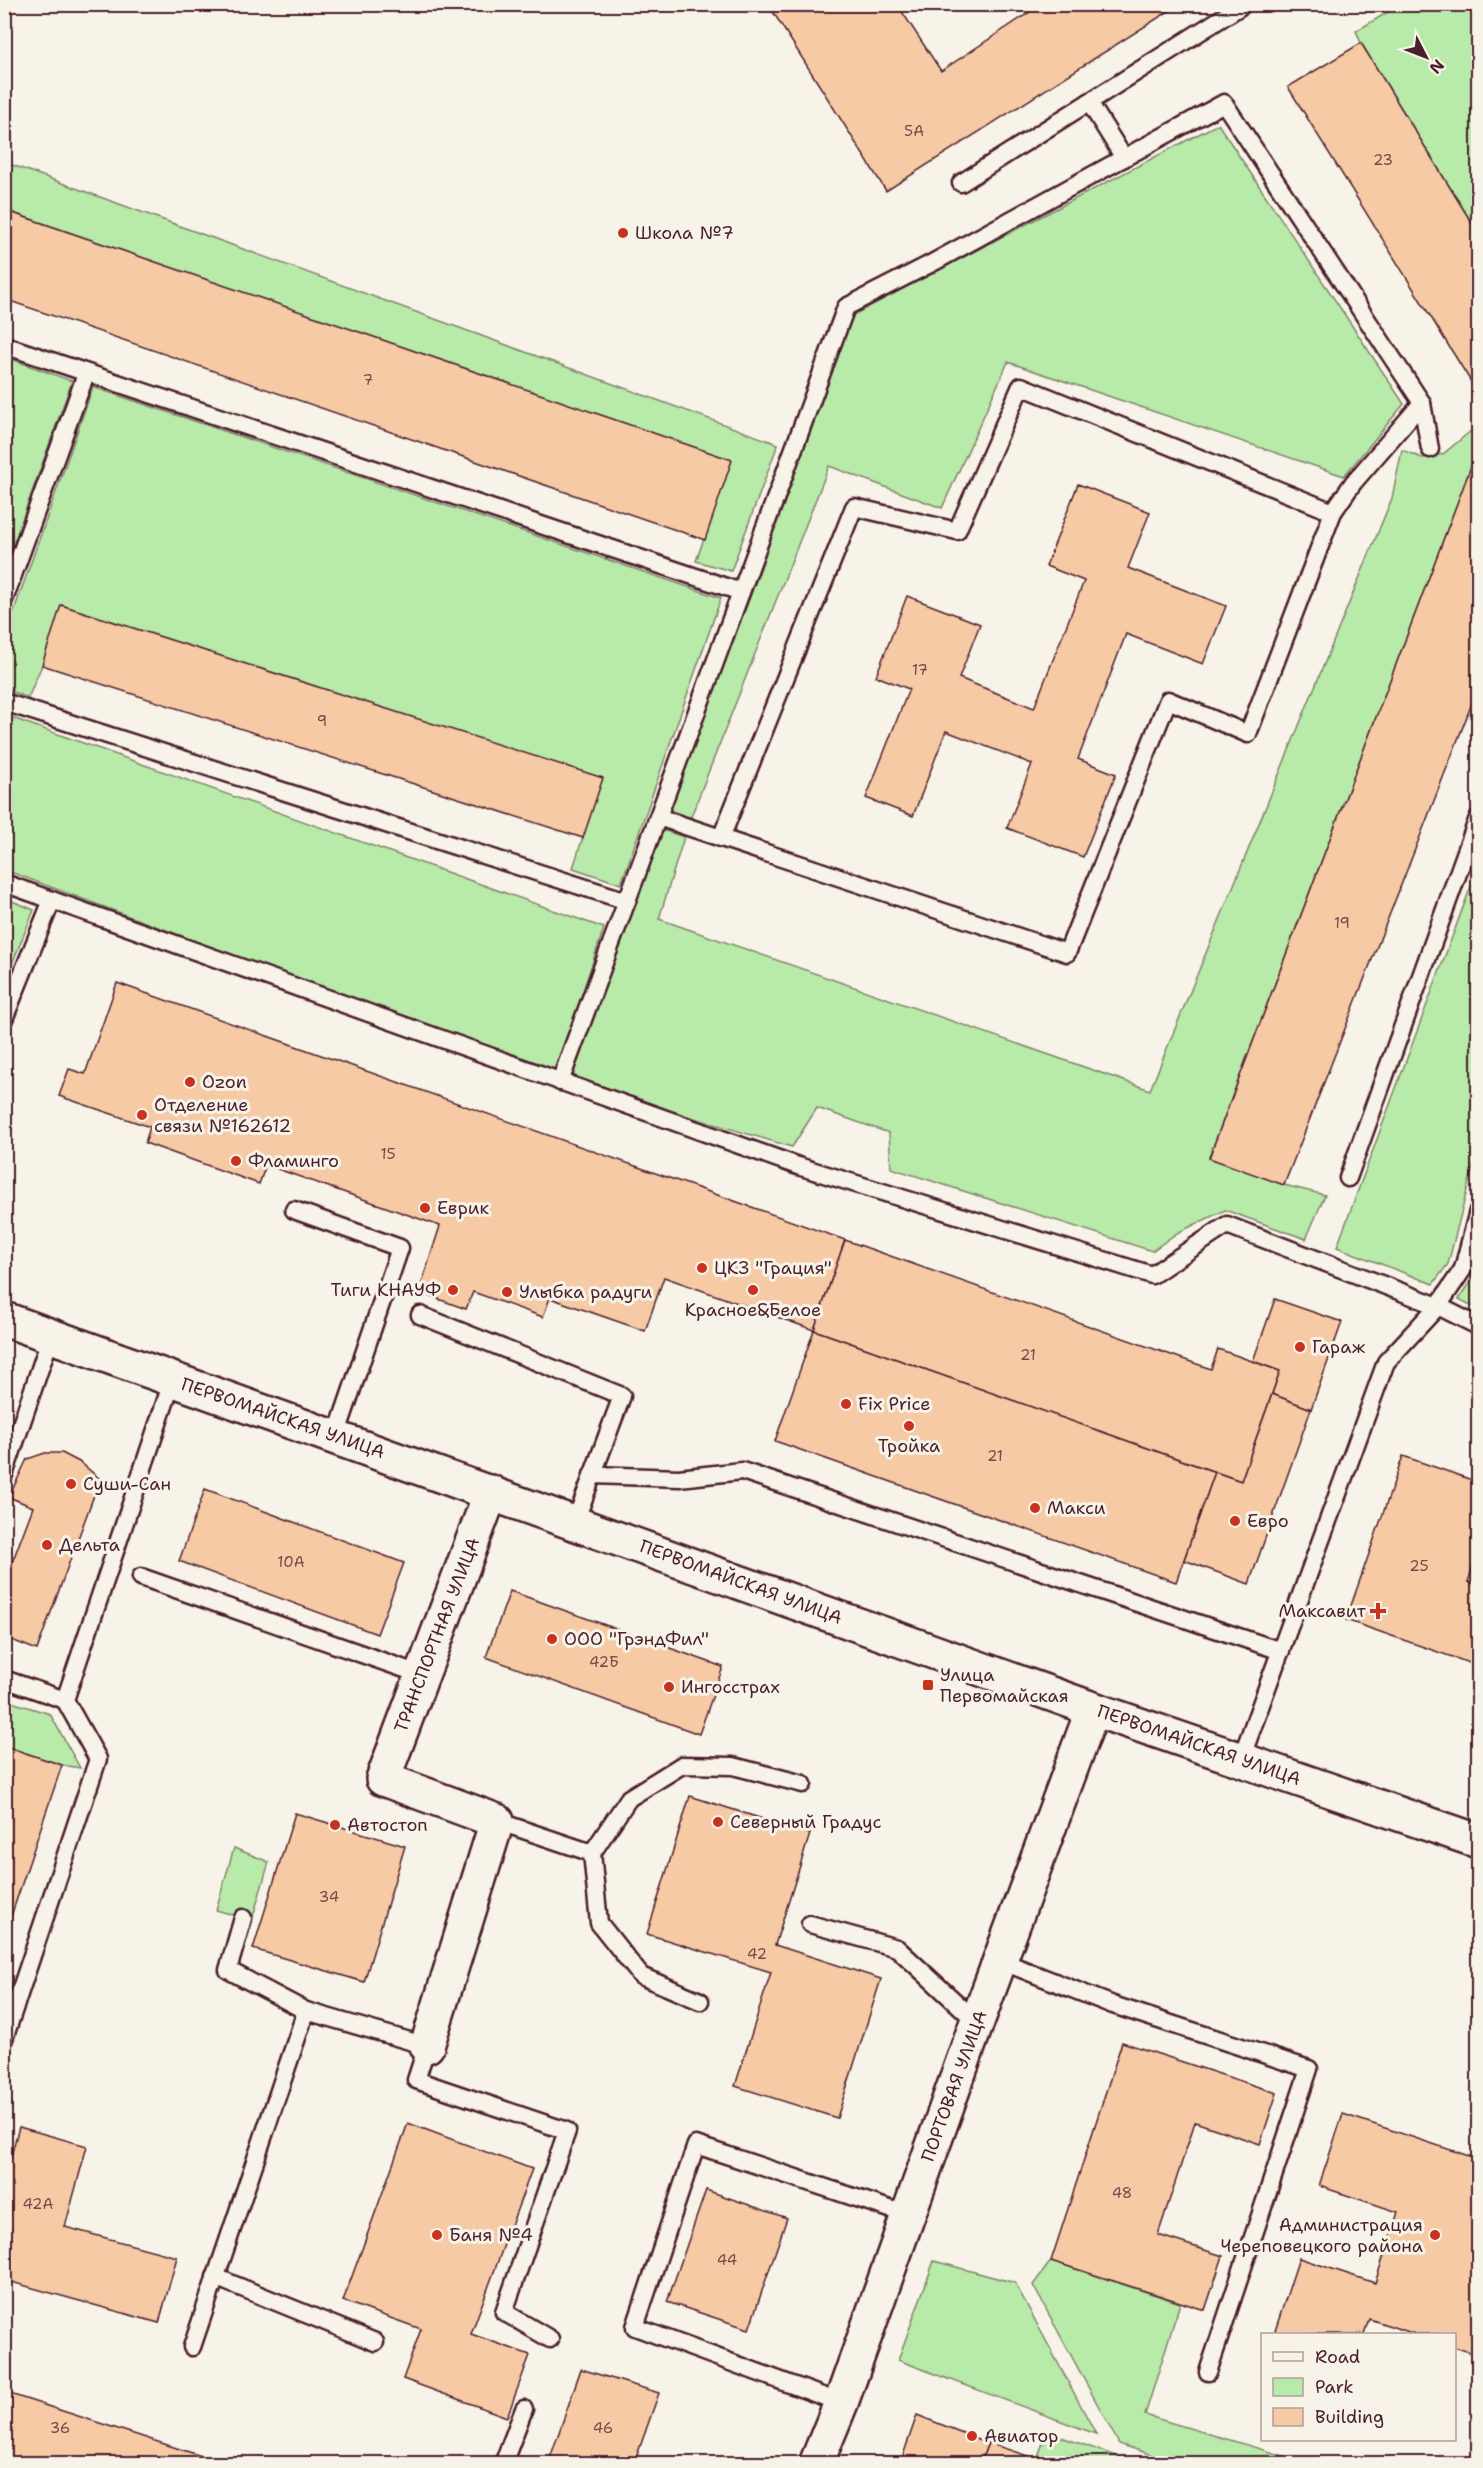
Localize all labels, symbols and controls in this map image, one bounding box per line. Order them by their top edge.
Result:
north arrow [1396,27,1456,87]
text: N [1425,55,1449,78]
house number: 5А [904,121,924,141]
house number: 23 [1373,150,1393,170]
place label: Школа №7 [635,221,734,245]
marker: Школа №7 [616,226,630,240]
house number: 7 [363,370,373,390]
house number: 17 [912,660,928,680]
house number: 9 [317,711,327,731]
house number: 19 [1334,913,1350,933]
place label: Ozon [202,1070,247,1094]
marker: Ozon [183,1075,197,1089]
place label: Отделение связи №162612 [154,1093,291,1138]
marker: Отделение связи №162612 [135,1108,149,1122]
house number: 15 [380,1144,396,1164]
place label: Фламинго [248,1149,339,1173]
marker: Фламинго [229,1154,243,1168]
place label: Еврик [437,1196,490,1220]
marker: Еврик [418,1201,432,1215]
place label: ЦКЗ "Грация" [714,1256,832,1280]
marker: ЦКЗ "Грация" [695,1261,709,1275]
place label: Тиги КНАУФ [331,1278,441,1302]
place label: Улыбка радуги [519,1280,653,1304]
marker: Тиги КНАУФ [446,1283,460,1297]
marker: Красное&Белое [746,1283,760,1297]
marker: Улыбка радуги [500,1285,514,1299]
place label: Красное&Белое [685,1298,821,1322]
place label: Гараж [1312,1335,1366,1359]
marker: Гараж [1293,1340,1307,1354]
house number: 21 [1020,1345,1036,1365]
street label: ПЕРВОМАЙСКАЯ УЛИЦА [178,1372,388,1464]
place label: Fix Price [858,1392,930,1416]
marker: Fix Price [839,1397,853,1411]
marker: Тройка [902,1419,916,1433]
place label: Тройка [878,1434,940,1458]
house number: 21 [987,1446,1003,1466]
place label: Суши-Сан [83,1472,171,1496]
marker: Суши-Сан [64,1477,78,1491]
place label: Макси [1047,1496,1106,1520]
marker: Макси [1028,1501,1042,1515]
place label: Евро [1247,1509,1289,1533]
marker: Евро [1228,1514,1242,1528]
place label: Дельта [59,1533,120,1557]
street label: ТРАНСПОРТНАЯ УЛИЦА [389,1534,485,1736]
street label: ПЕРВОМАЙСКАЯ УЛИЦА [637,1534,845,1630]
marker: Дельта [40,1538,54,1552]
house number: 10А [277,1552,305,1572]
house number: 25 [1409,1556,1429,1576]
place label: Максавит [1278,1599,1367,1623]
marker: Максавит [1371,1604,1385,1618]
place label: ООО "ГрэндФил" [564,1627,709,1651]
marker: ООО "ГрэндФил" [545,1632,559,1646]
house number: 42Б [589,1652,619,1672]
place label: Улица Первомайская [940,1663,1069,1708]
place label: Ингосстрах [681,1675,780,1699]
marker: Улица Первомайская [921,1678,935,1692]
marker: Ингосстрах [662,1680,676,1694]
street label: ПЕРВОМАЙСКАЯ УЛИЦА [1094,1699,1304,1791]
place label: Северный Градус [730,1810,881,1834]
place label: Автостоп [347,1813,428,1837]
marker: Северный Градус [711,1815,725,1829]
marker: Автостоп [328,1818,342,1832]
house number: 34 [319,1887,339,1907]
house number: 42 [747,1944,767,1964]
street label: ПОРТОВАЯ УЛИЦА [915,2007,993,2165]
house number: 48 [1112,2183,1132,2203]
house number: 42А [23,2194,54,2214]
place label: Администрация Череповецкого района [1220,2213,1423,2258]
place label: Баня №4 [449,2223,533,2247]
marker: Баня №4 [430,2228,444,2242]
marker: Администрация Череповецкого района [1428,2228,1442,2242]
house number: 44 [717,2250,737,2270]
legend [1261,2333,1456,2441]
text: Road [1315,2345,1360,2369]
text: Park [1315,2375,1354,2399]
text: Building [1315,2405,1384,2429]
house number: 36 [50,2418,70,2438]
house number: 46 [593,2418,613,2438]
place label: Авиатор [984,2424,1058,2448]
marker: Авиатор [965,2429,979,2443]

